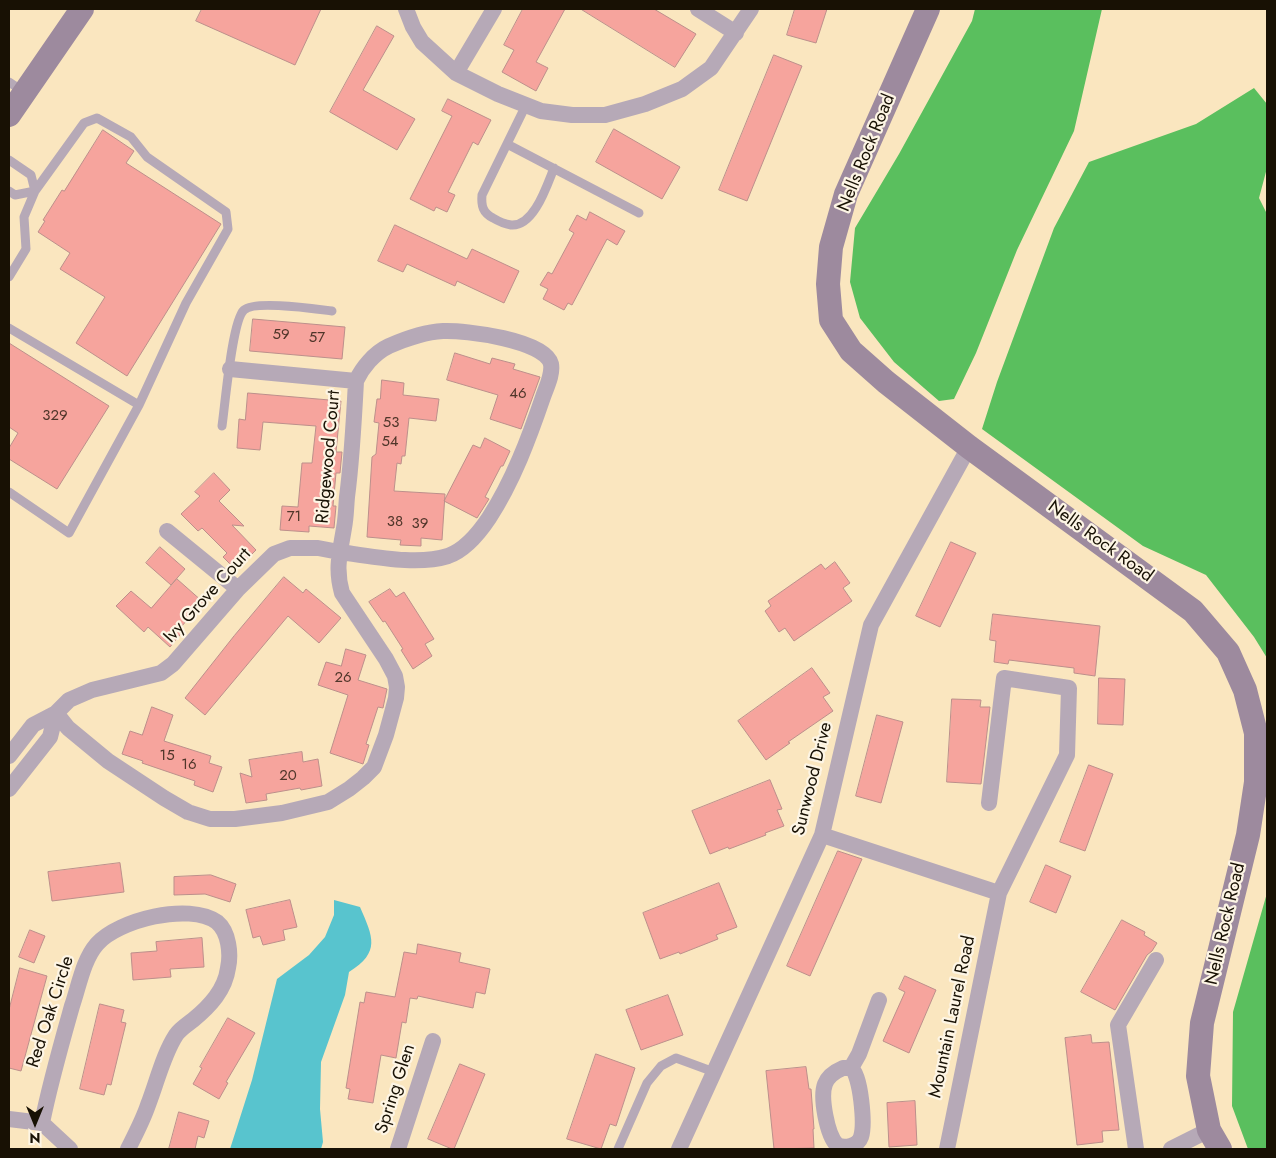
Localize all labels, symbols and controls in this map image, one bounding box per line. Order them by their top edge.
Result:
street label: Nells Rock Road [834,91,900,215]
house number: 59 [272,326,290,344]
house number: 57 [309,329,325,347]
house number: 46 [509,385,527,403]
street label: Ridgewood Court [312,389,346,525]
house number: 329 [42,407,68,425]
house number: 53 [383,414,399,432]
house number: 54 [381,433,399,451]
street label: Nells Rock Road [1043,497,1157,587]
house number: 71 [287,508,301,526]
house number: 38 [387,513,403,531]
house number: 39 [412,515,428,533]
street label: Ivy Grove Court [160,544,256,648]
house number: 26 [334,669,352,687]
street label: Sunwood Drive [788,720,838,838]
house number: 15 [159,747,175,765]
house number: 16 [181,756,197,774]
house number: 20 [279,767,297,785]
street label: Nells Rock Road [1201,861,1251,987]
street label: Mountain Laurel Road [925,934,981,1100]
street label: Red Oak Circle [23,953,79,1071]
street label: Spring Glen [371,1041,421,1137]
north arrow [10,1098,60,1148]
text: N [29,1128,41,1148]

